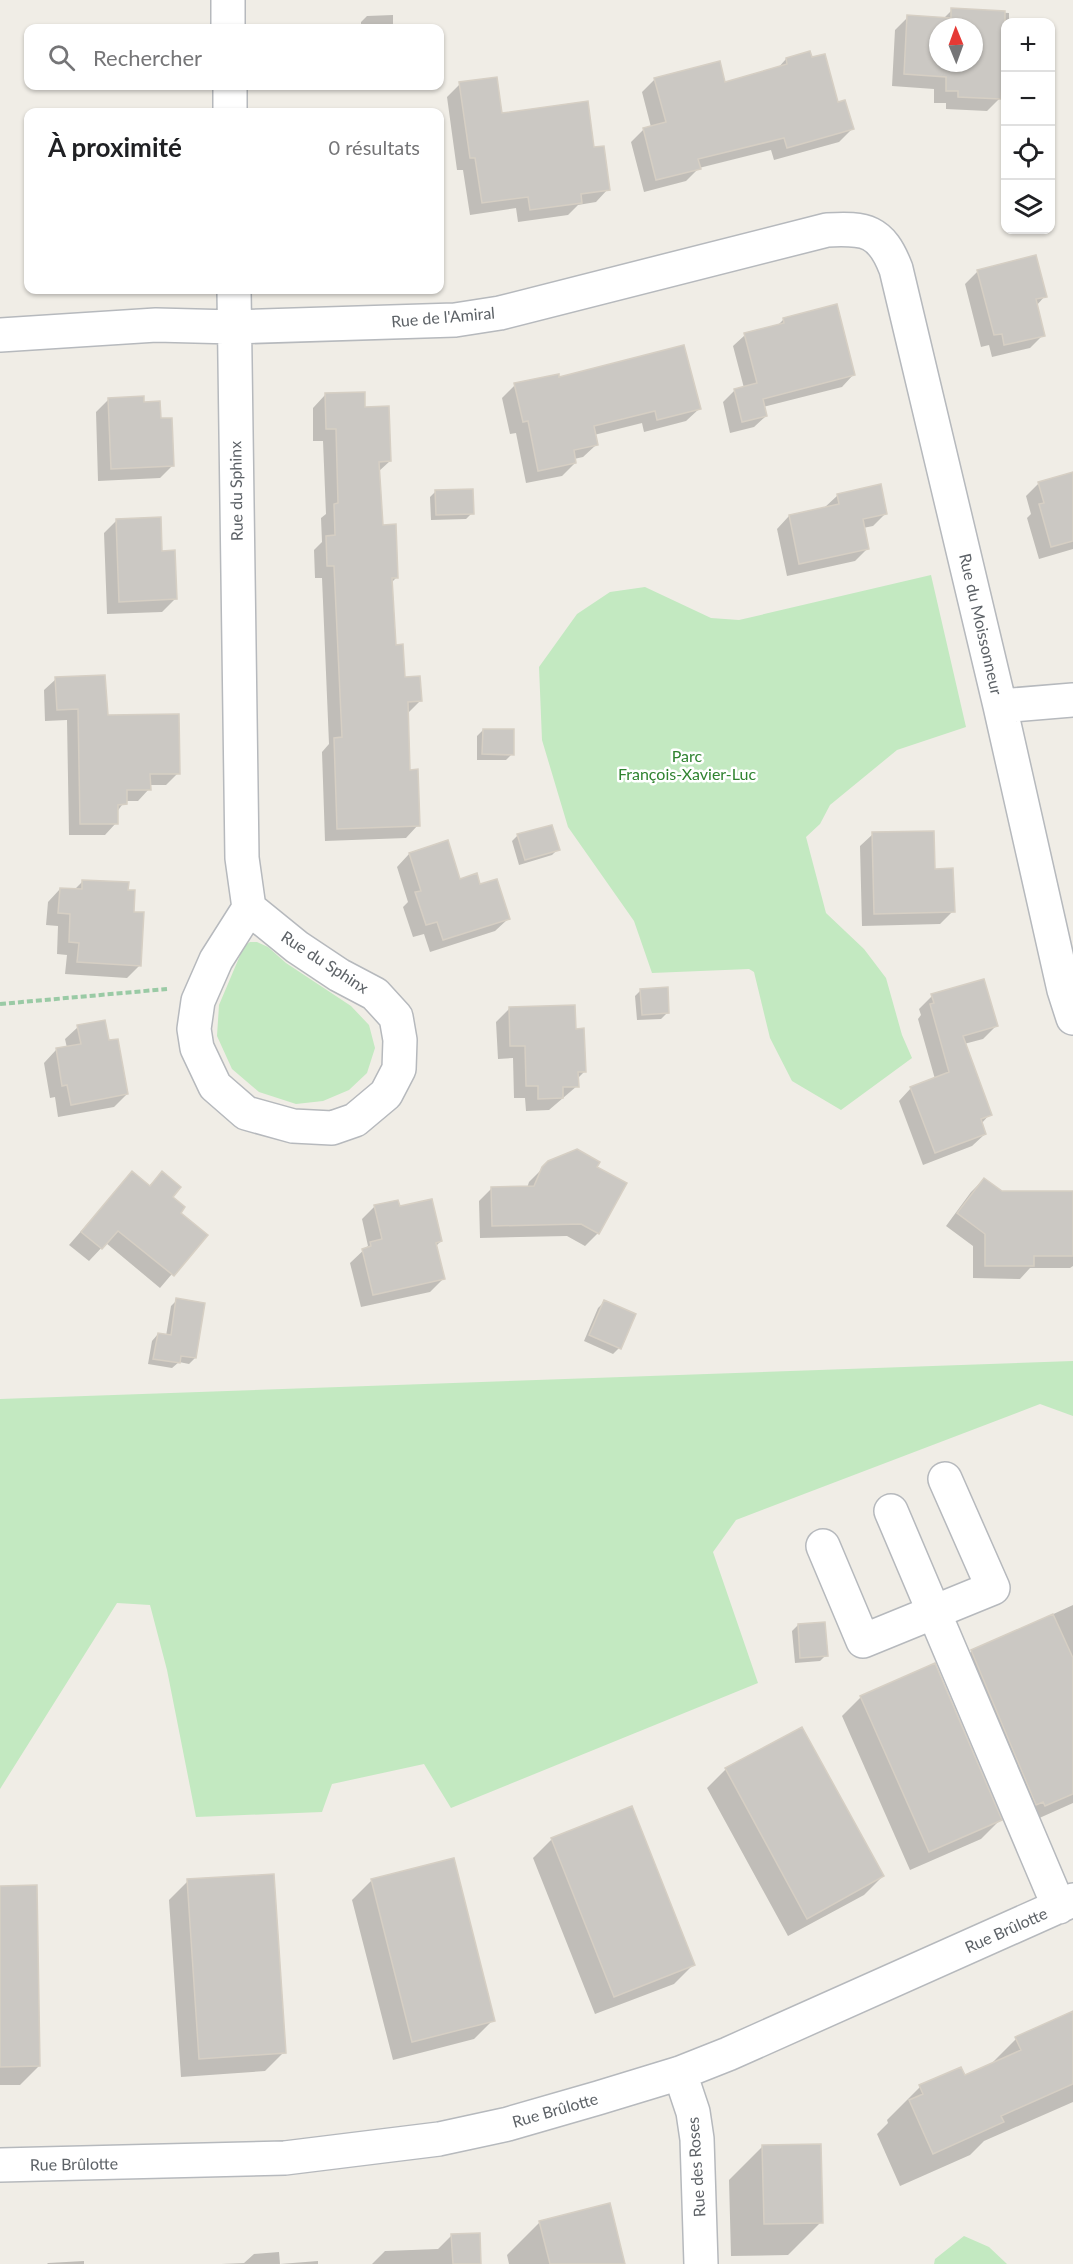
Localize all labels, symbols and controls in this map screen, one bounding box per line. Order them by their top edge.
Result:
north arrow [929,18,983,72]
map controls [1001,18,1055,234]
button: + [1001,18,1055,72]
search box [24,24,444,90]
icon: search [45,41,78,74]
text: Rechercher [93,44,202,71]
button: − [1001,72,1055,126]
button: locate [1001,126,1055,180]
text: À proximité [48,131,182,163]
text: 0 résultats [329,135,420,159]
button: layers [1001,180,1055,234]
street label: Rue de l'Amiral [390,303,496,330]
street label: Rue du Sphinx [225,441,246,541]
street label: Rue du Moissonneur [956,551,1007,697]
park label: Parc François-Xavier-Luc [618,746,756,783]
street label: Rue du Sphinx [278,926,373,997]
street label: Rue Brûlotte [962,1903,1050,1956]
street label: Rue Brûlotte [510,2088,600,2131]
street label: Rue des Roses [683,2116,708,2218]
street label: Rue Brûlotte [30,2153,118,2174]

